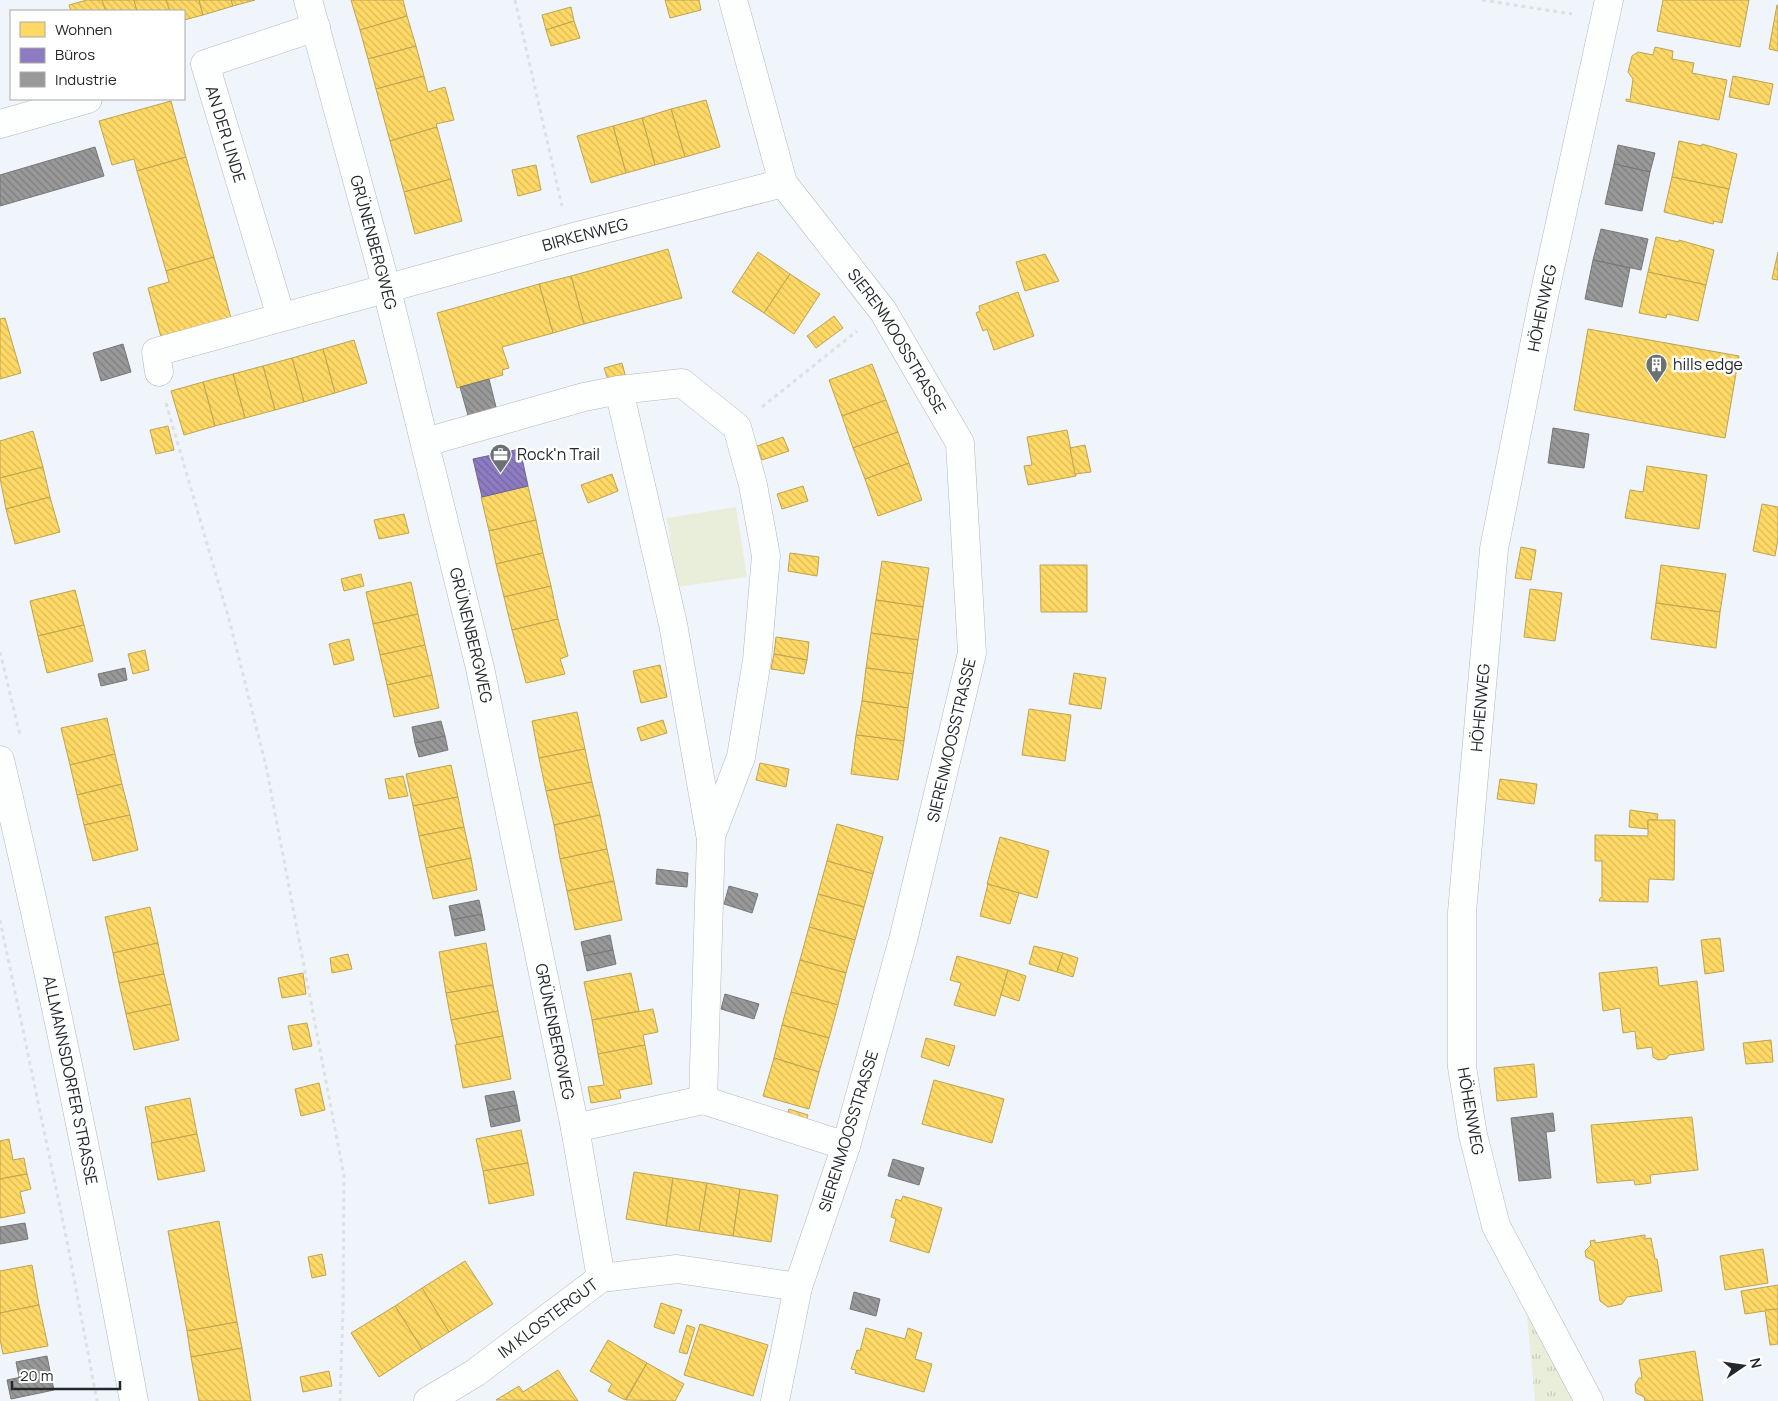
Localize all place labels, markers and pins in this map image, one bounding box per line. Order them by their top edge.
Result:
building icon: hills edge [1645,352,1669,383]
place label: hills edge [1673,353,1743,375]
office icon: Rock'n Trail [489,442,513,473]
place label: Rock'n Trail [517,443,600,465]

